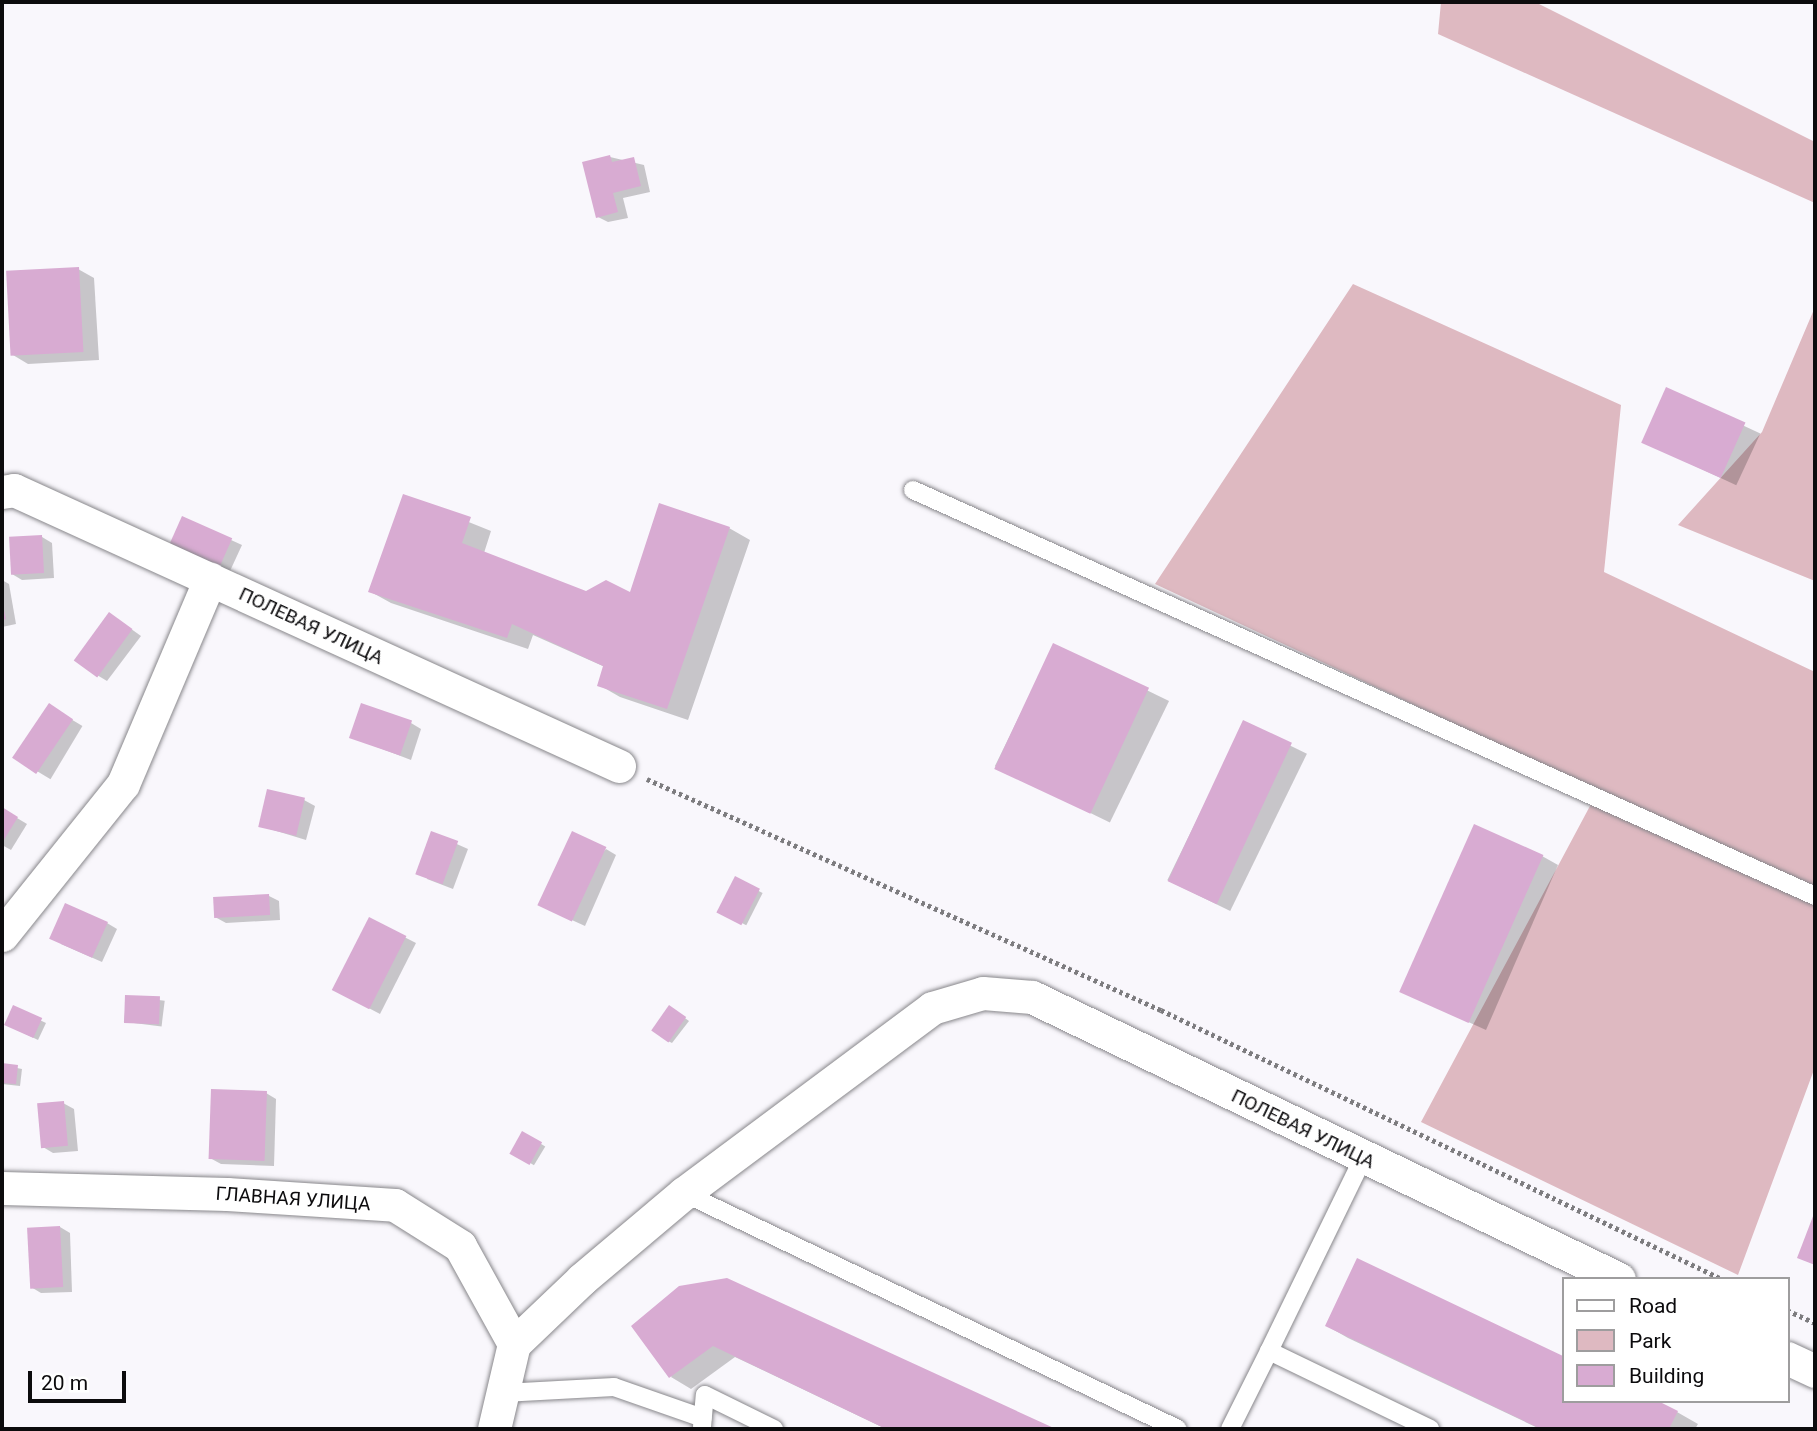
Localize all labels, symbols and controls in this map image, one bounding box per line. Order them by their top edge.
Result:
street label: ПОЛЕВАЯ УЛИЦА [235,583,387,669]
street label: ПОЛЕВАЯ УЛИЦА [1228,1084,1378,1174]
street label: ГЛАВНАЯ УЛИЦА [215,1182,371,1216]
legend [1562,1277,1789,1403]
text: Road [1629,1294,1677,1318]
text: Park [1629,1329,1671,1353]
scale bar [32,1358,130,1402]
text: Building [1629,1364,1704,1388]
text: 20 m [41,1371,88,1395]

